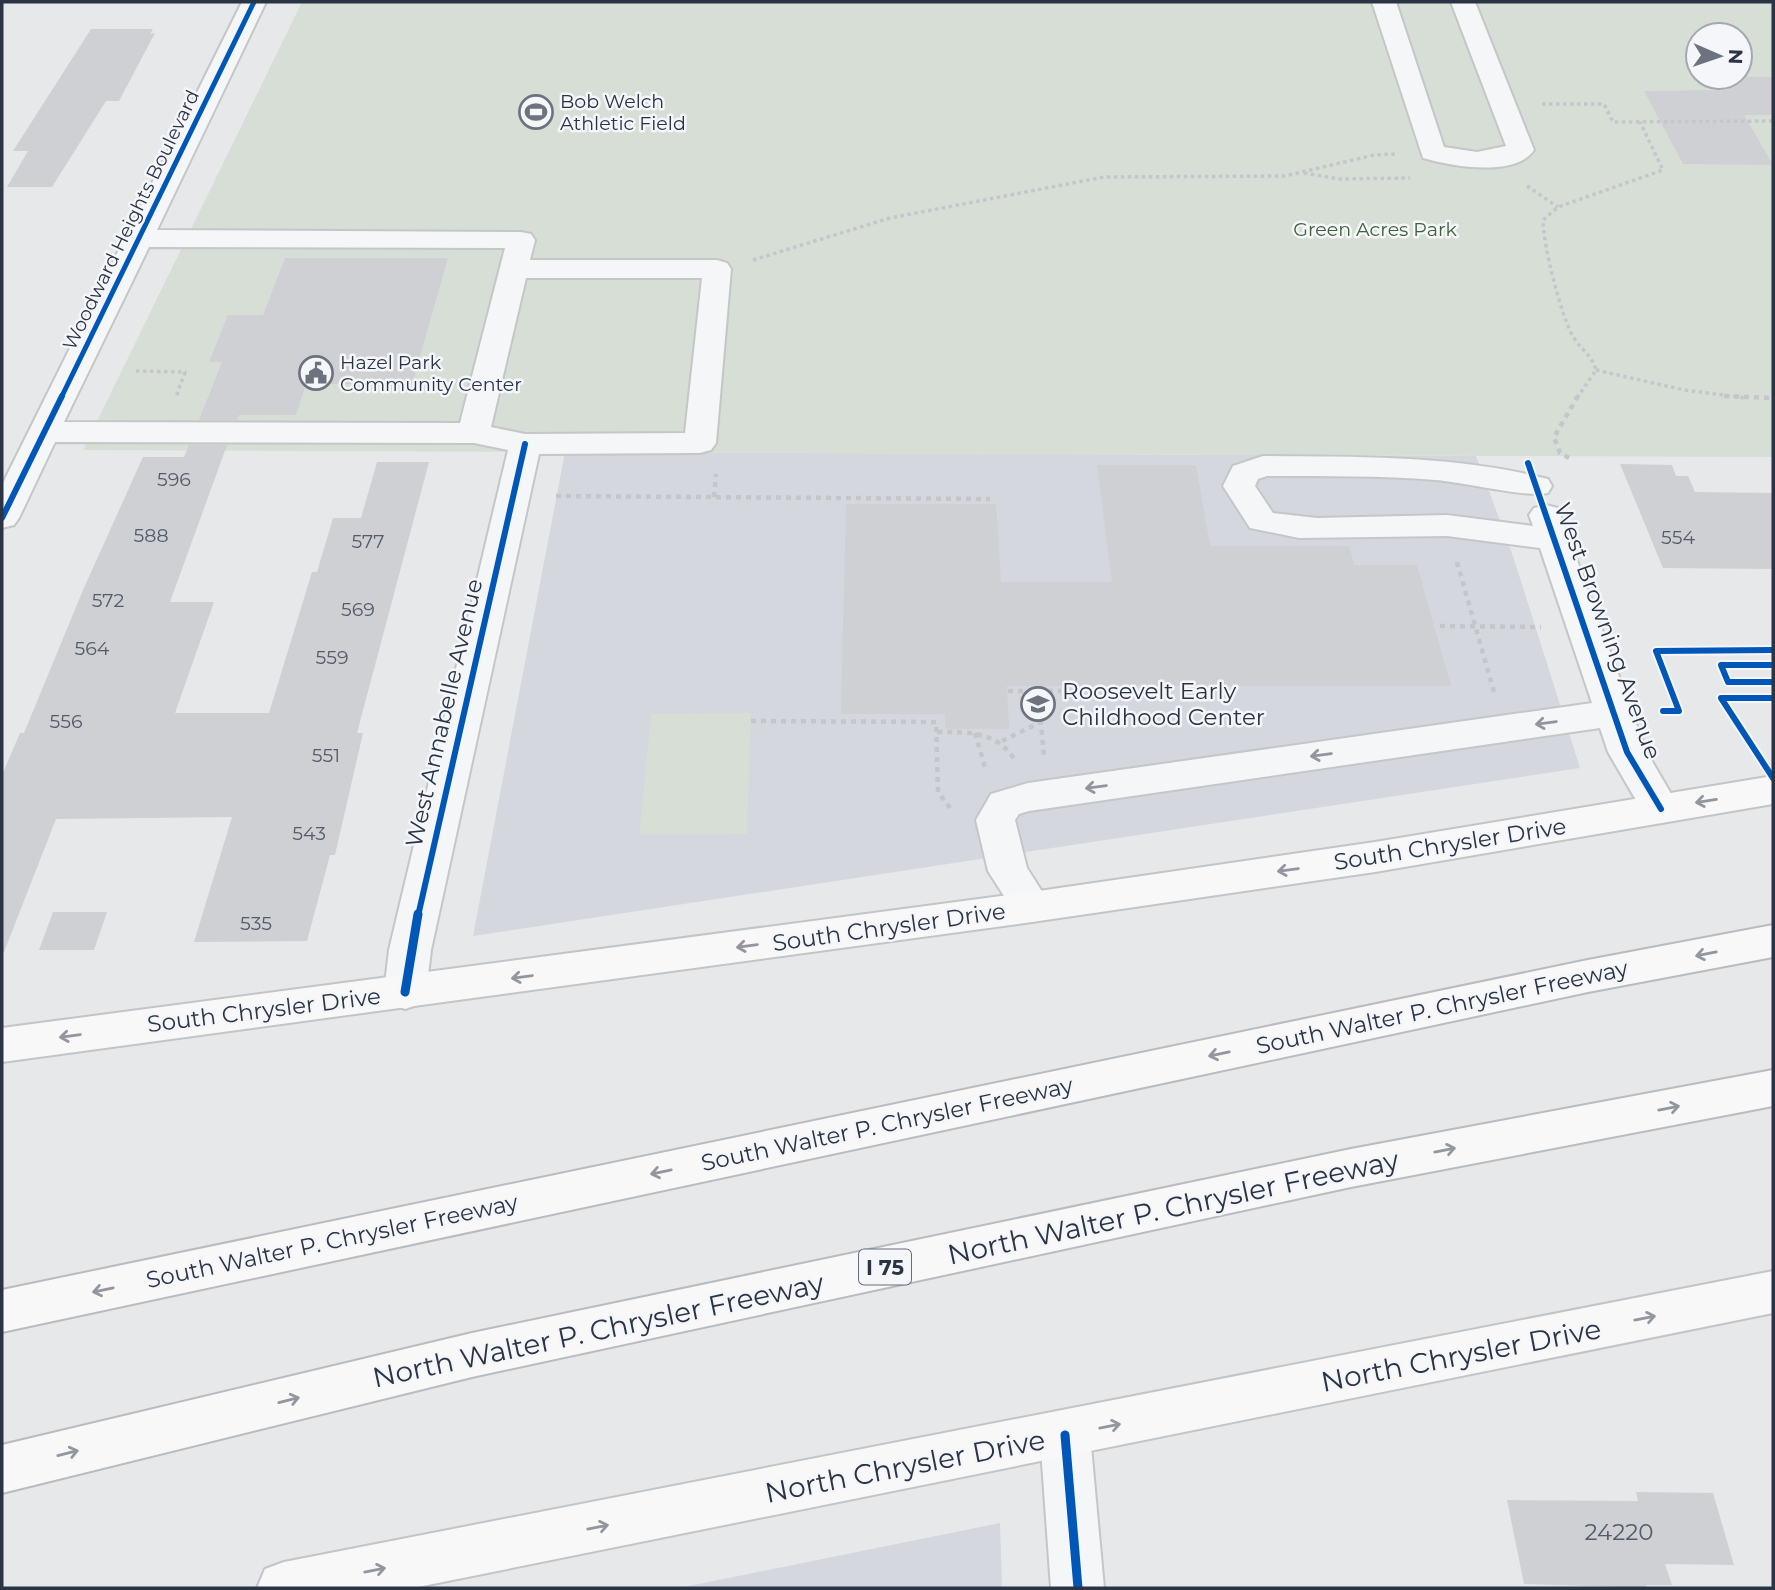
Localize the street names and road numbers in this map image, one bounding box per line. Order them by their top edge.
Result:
street label: Woodward Heights Boulevard [58,86,204,354]
street label: West Browning Avenue [1548,499,1668,763]
street label: West Annabelle Avenue [399,576,489,850]
street label: South Chrysler Drive [1332,812,1568,876]
street label: South Chrysler Drive [771,897,1007,957]
street label: South Walter P. Chrysler Freeway [1253,954,1631,1060]
street label: South Chrysler Drive [146,982,382,1038]
street label: South Walter P. Chrysler Freeway [698,1071,1076,1177]
street label: North Walter P. Chrysler Freeway [944,1142,1403,1271]
street label: South Walter P. Chrysler Freeway [143,1188,521,1294]
road number: I 75 [859,1250,911,1284]
street label: North Walter P. Chrysler Freeway [369,1265,828,1394]
street label: North Chrysler Drive [1318,1311,1604,1399]
street label: North Chrysler Drive [762,1422,1048,1510]

